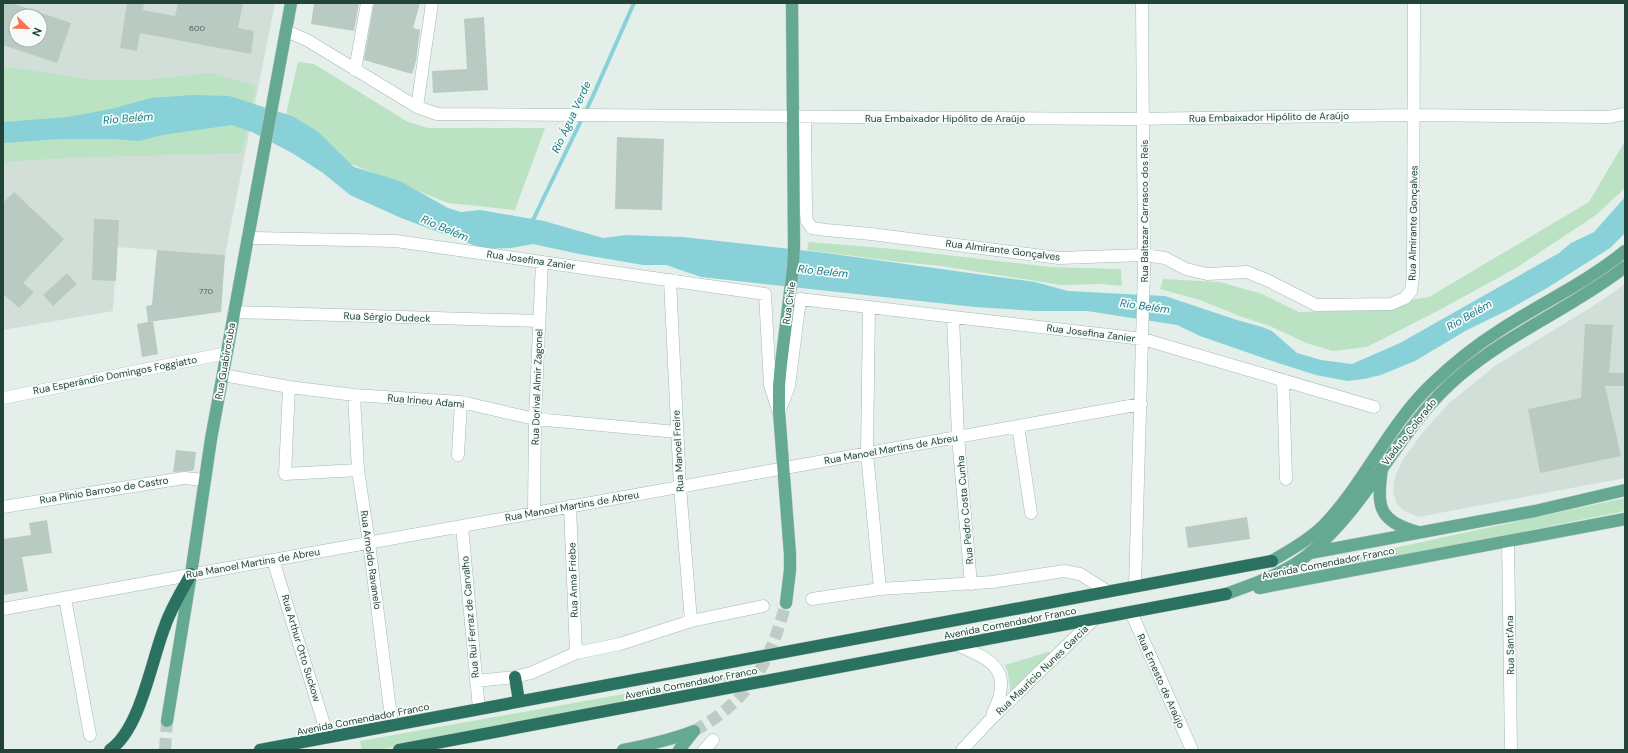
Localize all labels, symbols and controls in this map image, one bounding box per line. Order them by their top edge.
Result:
north arrow [8,8,48,48]
house number: 600 [189,23,206,33]
text: N [29,25,45,38]
water label: Rio Água Verde [548,79,594,155]
water label: Rio Belém [102,109,154,127]
street label: Rua Embaixador Hipólito de Araújo [1189,109,1349,125]
street label: Rua Embaixador Hipólito de Araújo [865,112,1025,125]
street label: Rua Baltazar Carrasco dos Reis [1138,140,1151,282]
street label: Rua Almirante Gonçalves [1405,165,1421,281]
water label: Rio Belém [419,212,471,244]
street label: Rua Almirante Gonçalves [945,237,1061,263]
street label: Rua Josefina Zanier [486,247,576,273]
water label: Rio Belém [797,261,849,281]
street label: Rua Chile [780,280,798,325]
house number: 770 [199,286,213,296]
water label: Rio Belém [1119,296,1171,316]
water label: Rio Belém [1444,296,1494,334]
street label: Rua Sérgio Dudeck [343,309,431,325]
street label: Rua Josefina Zanier [1046,321,1136,345]
street label: Rua Guabirotuba [212,322,238,400]
street label: Rua Dorival Almir Zagonel [528,329,546,445]
street label: Rua Esperândio Domingos Foggiatto [32,353,198,397]
street label: Rua Irineu Adami [387,391,465,411]
street label: Viaduto Colorado [1379,396,1439,468]
street label: Rua Manoel Freire [669,409,687,492]
street label: Rua Manoel Martins de Abreu [823,431,959,467]
street label: Rua Pedro Costa Cunha [954,455,976,565]
street label: Rua Plínio Barroso de Castro [39,473,169,507]
street label: Rua Manoel Martins de Abreu [504,488,640,524]
street label: Rua Arnoldo Ravanelo [358,510,384,610]
street label: Rua Anna Friebe [565,542,581,618]
street label: Avenida Comendador Franco [1261,544,1396,582]
street label: Rua Manoel Martins de Abreu [185,545,321,581]
street label: Rua Rui Ferraz de Carvalho [458,555,482,679]
street label: Rua Arthur Otto Suckow [279,593,324,703]
street label: Avenida Comendador Franco [943,604,1078,642]
street label: Rua Sant'Ana [1503,615,1517,675]
street label: Rua Maurício Nunes Garcia [993,622,1091,718]
street label: Rua Ernesto de Araújo [1134,632,1188,730]
street label: Avenida Comendador Franco [624,664,759,702]
street label: Avenida Comendador Franco [296,700,431,738]

